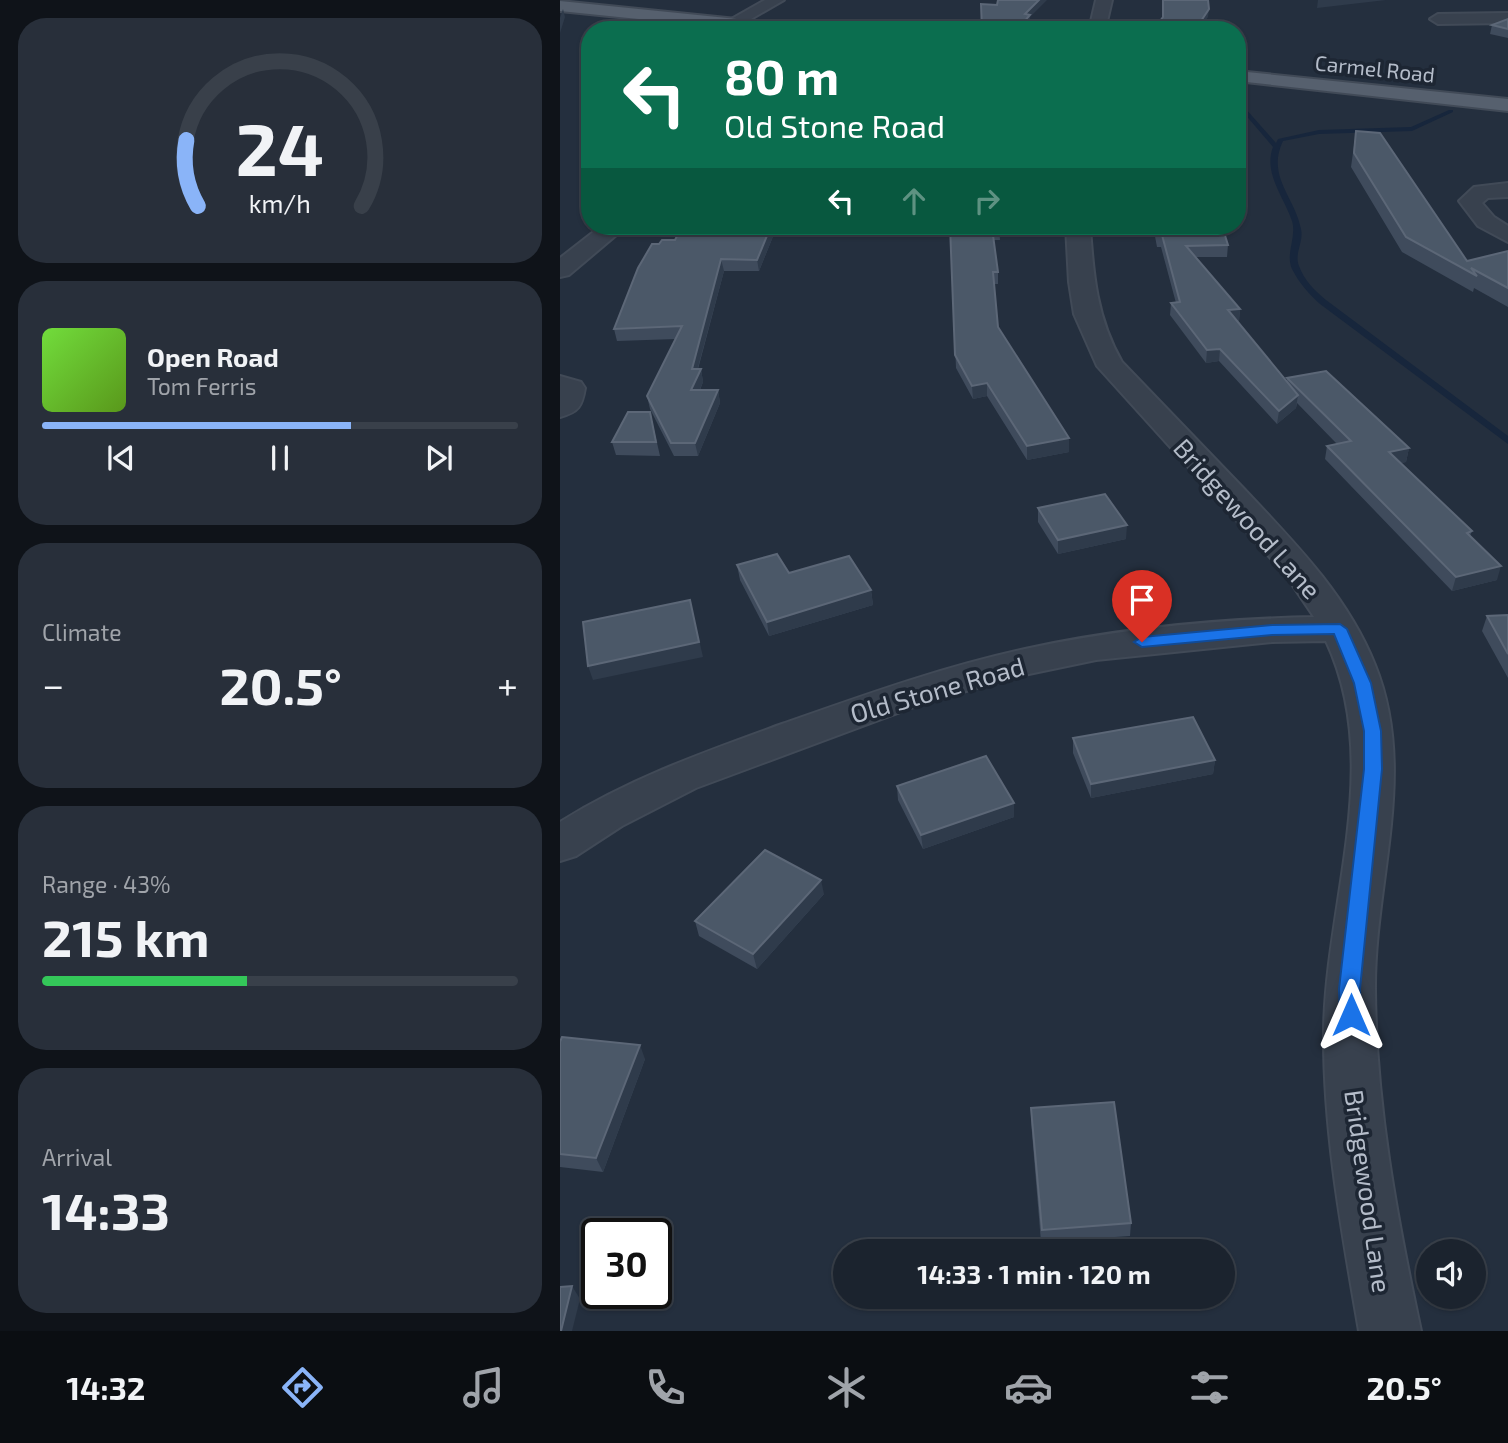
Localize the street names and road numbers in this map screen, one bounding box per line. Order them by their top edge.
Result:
street label: Carmel Road [1314,49,1436,87]
street label: Bridgewood Lane [1168,432,1328,604]
street label: Old Stone Road [846,649,1028,729]
street label: Bridgewood Lane [1339,1088,1399,1294]

